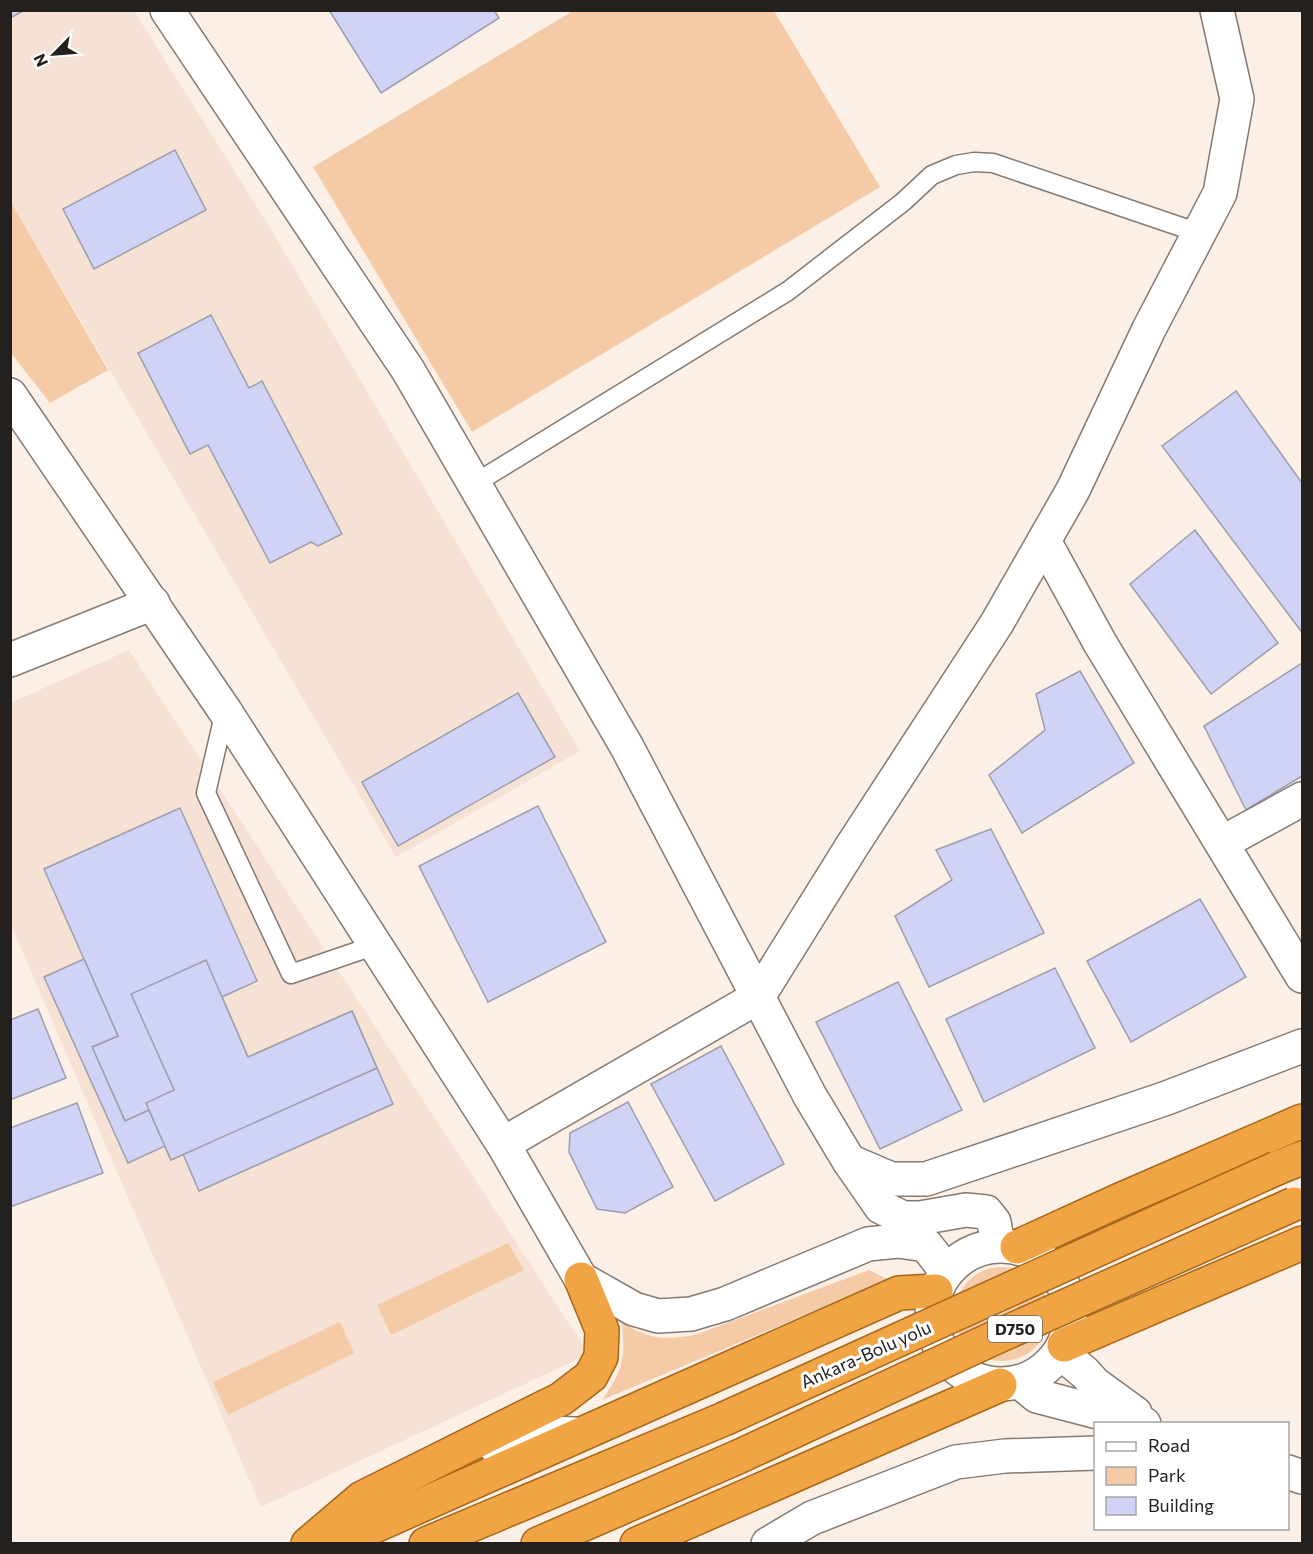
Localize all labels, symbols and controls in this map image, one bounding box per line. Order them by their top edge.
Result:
north arrow [24,24,84,84]
text: N [29,51,51,70]
street label: Ankara-Bolu yolu [797,1315,934,1393]
road number: D750 [988,1316,1042,1342]
legend [1094,1422,1289,1530]
text: Road [1148,1434,1190,1456]
text: Park [1148,1464,1186,1486]
text: Building [1148,1494,1214,1516]

